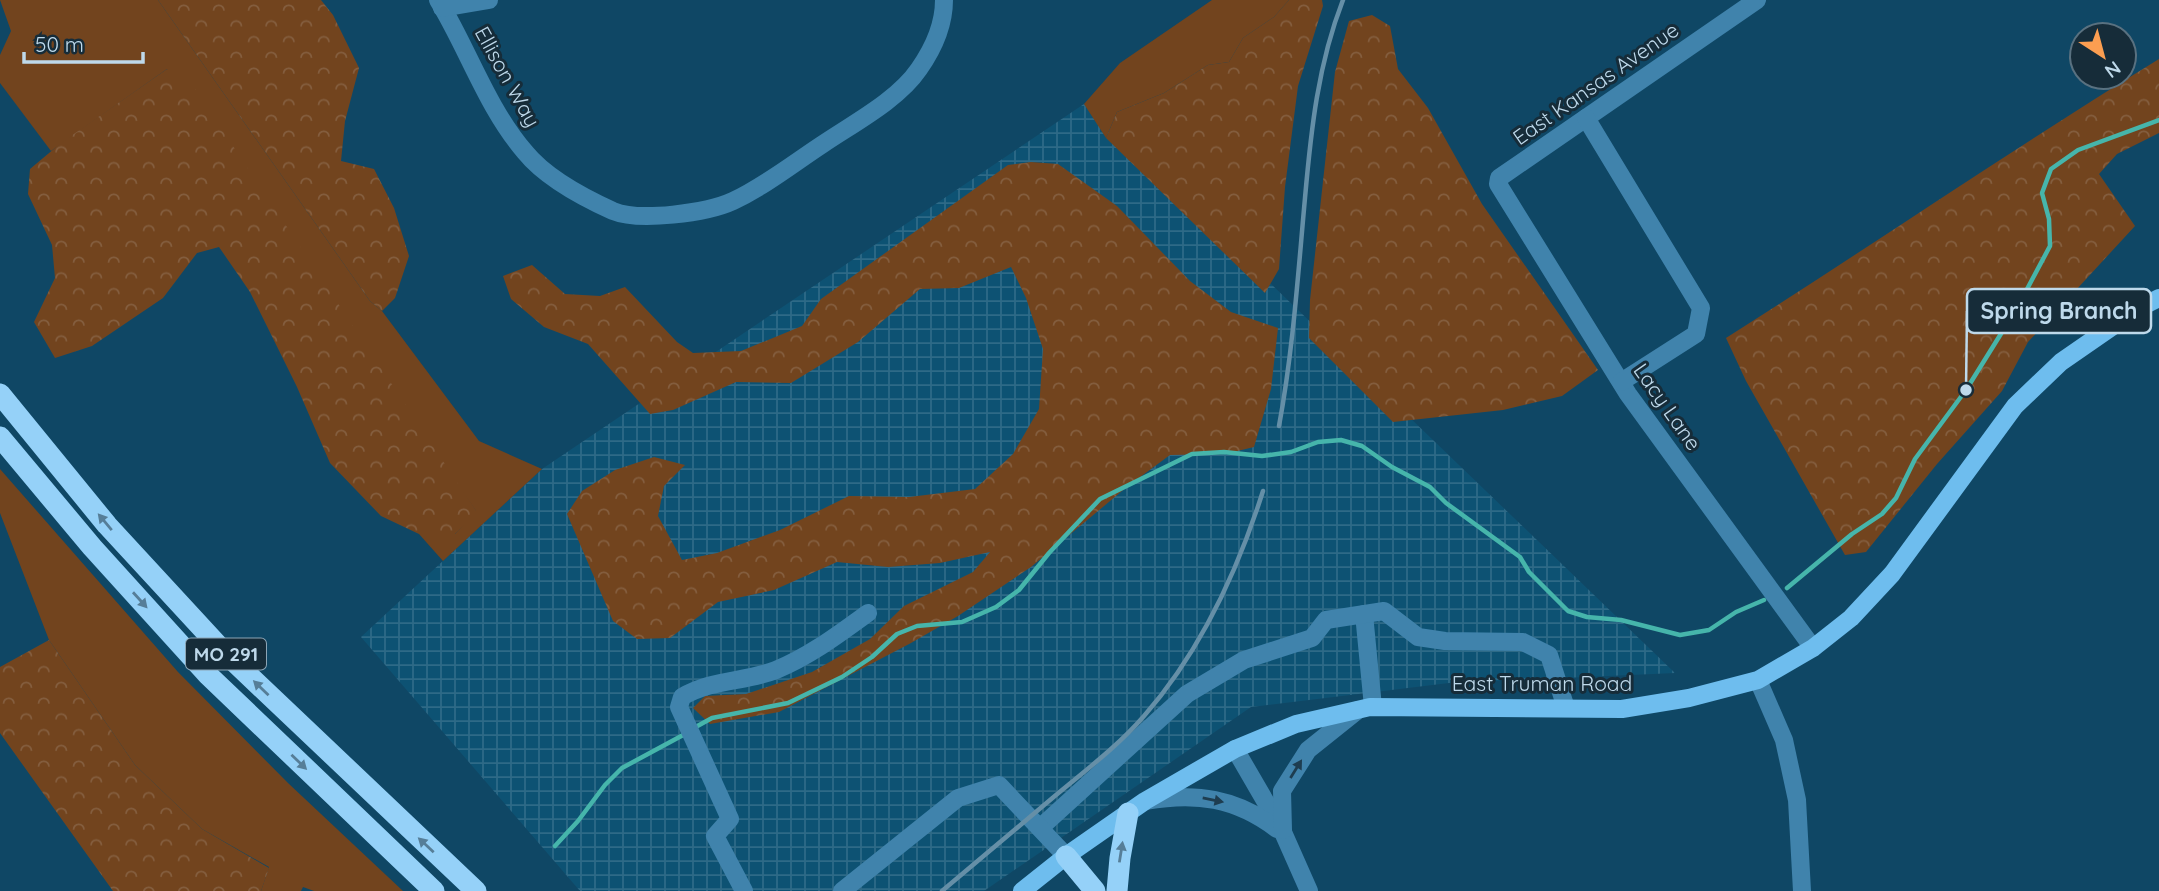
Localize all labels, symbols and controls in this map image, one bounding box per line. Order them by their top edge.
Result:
street label: East Kansas Avenue [1507,16,1683,150]
scale bar [24,21,144,65]
north arrow [2068,21,2138,91]
street label: Ellison Way [470,22,546,131]
text: 50 m [35,31,84,57]
text: N [2100,56,2126,84]
callout: Spring Branch [1967,289,2151,333]
text: Spring Branch [1981,296,2137,325]
street label: Lacy Lane [1628,358,1707,455]
one-way arrow [98,514,113,531]
one-way arrow [132,591,148,609]
road number: MO 291 [186,638,266,670]
street label: East Truman Road [1452,670,1632,696]
one-way arrow [253,681,270,697]
one-way arrow [290,754,307,770]
one-way arrow [1289,760,1302,779]
one-way arrow [1202,795,1224,806]
one-way arrow [418,837,435,853]
one-way arrow [1116,841,1127,863]

